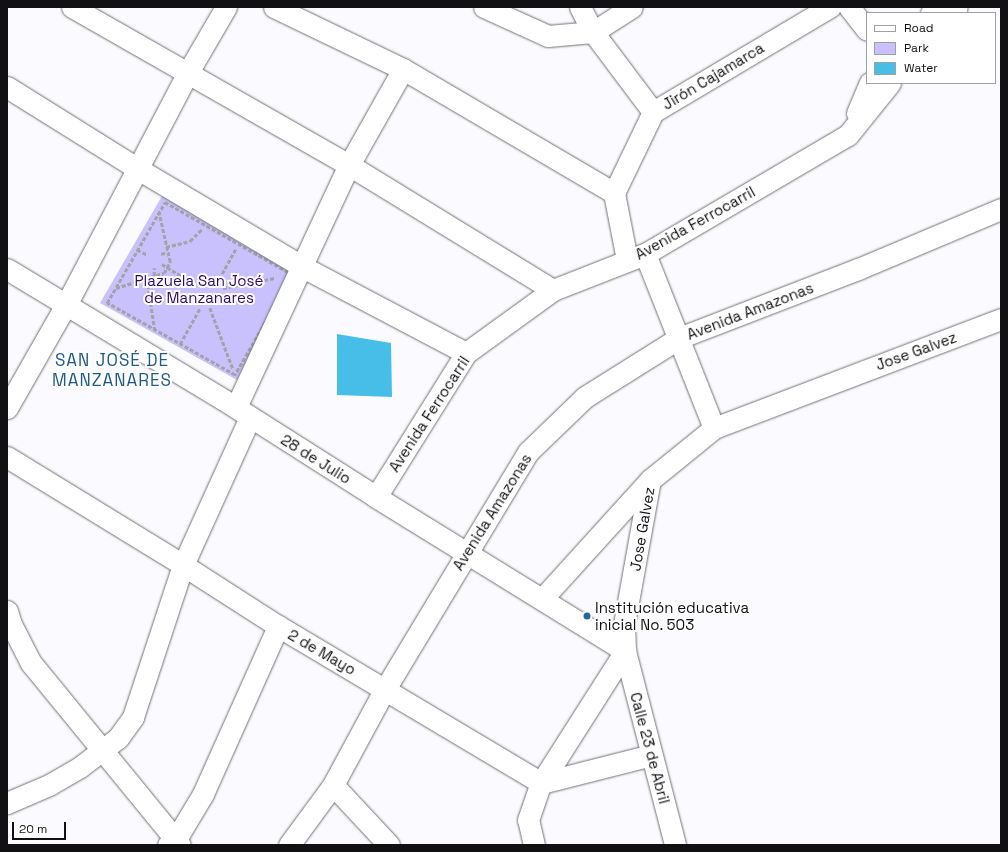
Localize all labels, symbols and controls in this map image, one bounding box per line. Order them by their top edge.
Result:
legend [866,12,996,84]
text: Road [904,20,933,36]
street label: Jirón Cajamarca [659,39,767,113]
text: Park [904,40,929,56]
text: Water [904,60,938,76]
street label: Avenida Ferrocarril [632,183,758,263]
park label: Plazuela San José de Manzanares [135,271,263,306]
street label: Avenida Amazonas [684,279,816,343]
street label: Jose Galvez [873,328,959,374]
district label: SAN JOSÉ DE MANZANARES [52,351,172,391]
street label: Avenida Ferrocarril [385,353,473,475]
street label: 28 de Julio [278,430,354,488]
street label: Avenida Amazonas [449,450,535,574]
street label: Jose Galvez [626,486,658,572]
place label: Institución educativa inicial No. 503 [595,598,749,633]
marker: Institución educativa inicial No. 503 [582,611,592,621]
street label: 2 de Mayo [285,625,359,679]
street label: Calle 23 de Abril [626,690,674,806]
scale bar [14,814,68,840]
text: 20 m [19,821,47,837]

